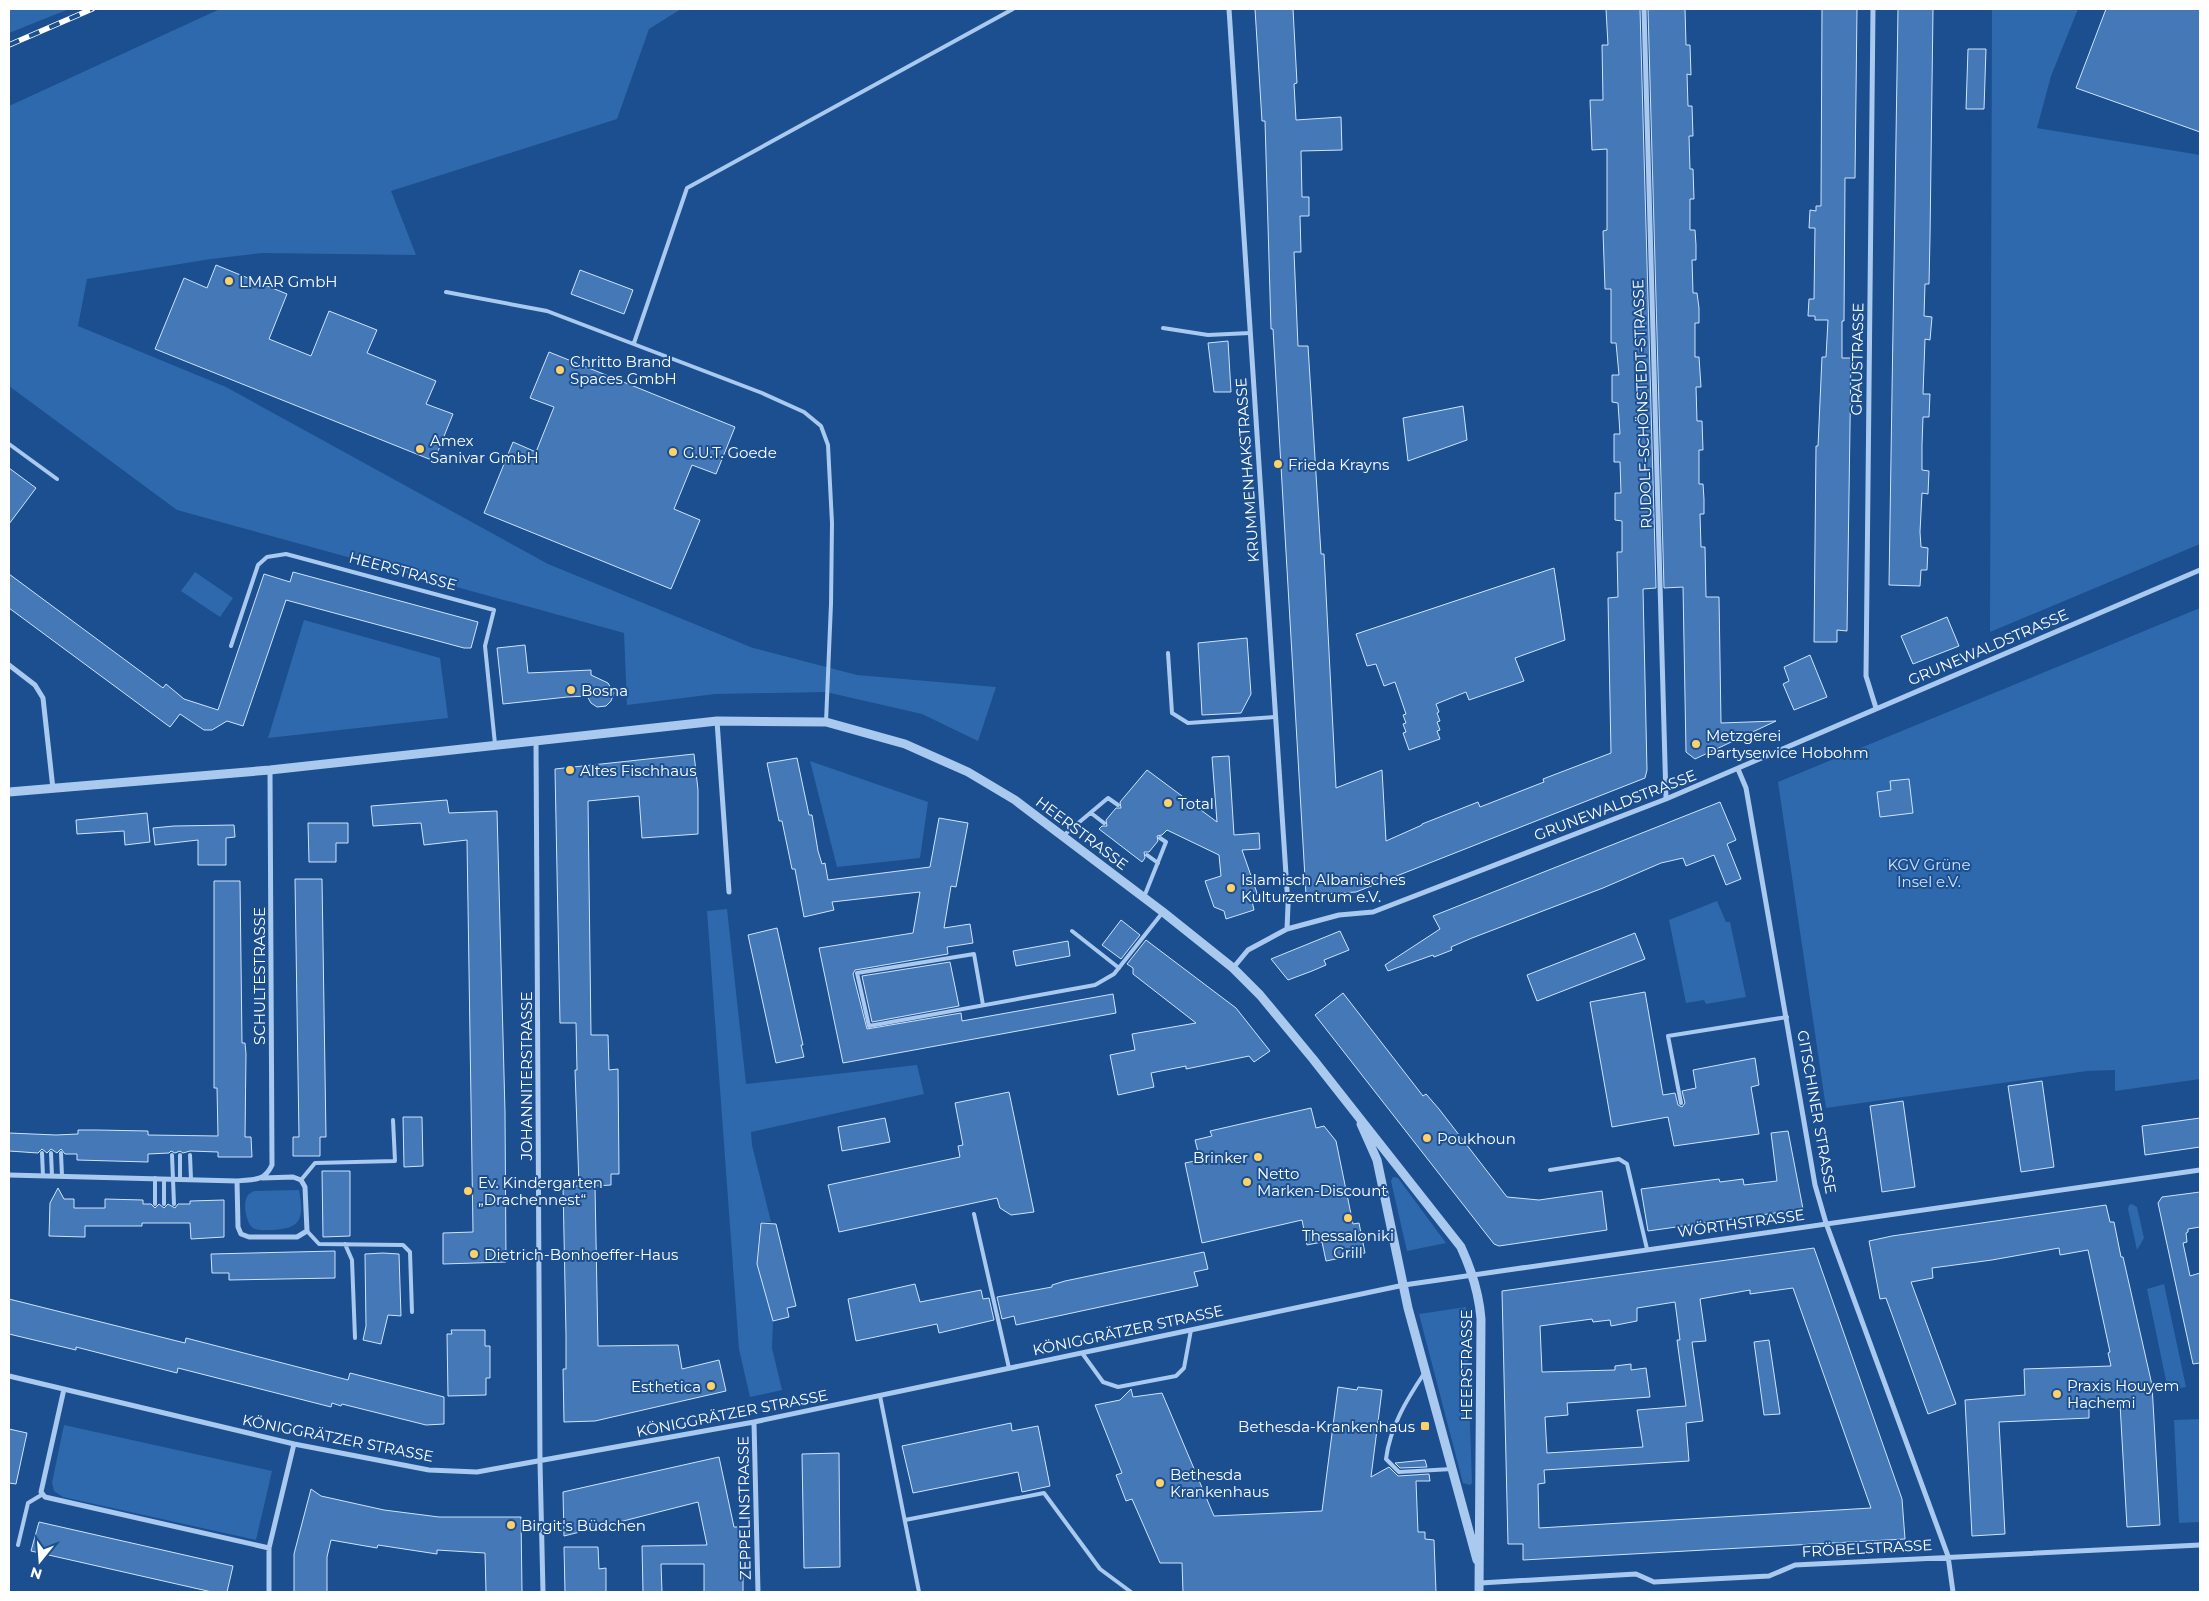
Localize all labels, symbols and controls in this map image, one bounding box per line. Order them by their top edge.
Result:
place label: LMAR GmbH [239,272,338,291]
marker: LMAR GmbH [223,275,235,287]
street label: RUDOLF-SCHÖNSTEDT-STRASSE [1628,279,1656,529]
street label: GRAUSTRASSE [1847,303,1867,415]
place label: Chritto Brand Spaces GmbH [570,352,677,388]
marker: Chritto Brand Spaces GmbH [554,364,566,376]
street label: KRUMMENHAKSTRASSE [1231,377,1263,563]
place label: Amex Sanivar GmbH [430,431,539,467]
marker: Amex Sanivar GmbH [414,443,426,455]
place label: G.U.T. Goede [683,443,777,462]
marker: G.U.T. Goede [667,446,679,458]
place label: Frieda Krayns [1288,455,1389,474]
marker: Frieda Krayns [1272,458,1284,470]
street label: HEERSTRASSE [347,547,459,595]
street label: GRUNEWALDSTRASSE [1905,605,2071,689]
place label: Bosna [581,681,628,700]
marker: Bosna [565,684,577,696]
place label: Metzgerei Partyservice Hobohm [1706,726,1869,762]
marker: Metzgerei Partyservice Hobohm [1690,738,1702,750]
place label: Altes Fischhaus [580,761,697,780]
marker: Altes Fischhaus [564,764,576,776]
street label: GRUNEWALDSTRASSE [1531,765,1699,845]
street label: HEERSTRASSE [1032,792,1132,874]
place label: Total [1178,794,1214,813]
marker: Total [1162,797,1174,809]
park label: KGV Grüne Insel e.V. [1888,855,1970,891]
place label: Islamisch Albanisches Kulturzentrum e.V. [1241,870,1406,906]
marker: Islamisch Albanisches Kulturzentrum e.V. [1225,882,1237,894]
street label: SCHULTESTRASSE [250,907,269,1045]
street label: JOHANNITERSTRASSE [517,991,536,1162]
street label: GITSCHINER STRASSE [1793,1029,1841,1195]
place label: Poukhoun [1437,1129,1516,1148]
marker: Poukhoun [1421,1132,1433,1144]
place label: Brinker [1193,1148,1248,1167]
marker: Brinker [1252,1151,1264,1163]
place label: Netto Marken-Discount [1257,1164,1387,1200]
place label: Ev. Kindergarten „Drachennest“ [478,1173,603,1209]
marker: Netto Marken-Discount [1241,1176,1253,1188]
marker: Ev. Kindergarten „Drachennest“ [462,1185,474,1197]
street label: WÖRTHSTRASSE [1676,1205,1806,1241]
marker: Thessaloniki Grill [1342,1212,1354,1224]
place label: Thessaloniki Grill [1302,1226,1394,1262]
place label: Dietrich-Bonhoeffer-Haus [484,1245,678,1264]
marker: Dietrich-Bonhoeffer-Haus [468,1248,480,1260]
street label: KÖNIGGRÄTZER STRASSE [1031,1300,1225,1360]
street label: HEERSTRASSE [1457,1310,1476,1420]
place label: Praxis Houyem Hachemi [2067,1376,2179,1412]
place label: Esthetica [631,1377,701,1396]
marker: Esthetica [705,1380,717,1392]
street label: KÖNIGGRÄTZER STRASSE [635,1385,829,1441]
marker: Praxis Houyem Hachemi [2051,1388,2063,1400]
street label: KÖNIGGRÄTZER STRASSE [241,1410,435,1466]
place label: Bethesda-Krankenhaus [1238,1417,1415,1436]
marker: Bethesda-Krankenhaus [1419,1420,1431,1432]
street label: ZEPPELINSTRASSE [733,1436,755,1580]
place label: Bethesda Krankenhaus [1170,1465,1269,1501]
marker: Bethesda Krankenhaus [1154,1477,1166,1489]
place label: Birgit's Büdchen [521,1516,646,1535]
marker: Birgit's Büdchen [505,1519,517,1531]
street label: FRÖBELSTRASSE [1801,1535,1933,1561]
north arrow [15,1536,65,1586]
text: N [28,1563,44,1584]

